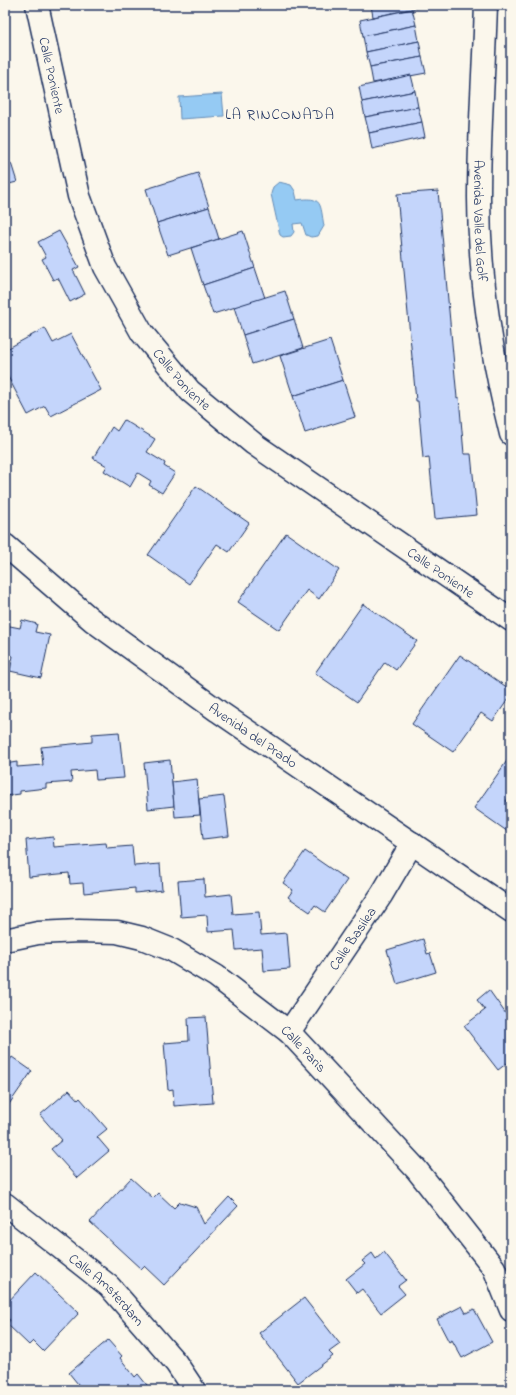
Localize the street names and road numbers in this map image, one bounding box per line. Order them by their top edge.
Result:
street label: Calle Poniente [32,35,70,117]
street label: Avenida Valle del Golf [467,159,493,284]
street label: Calle Poniente [147,344,215,417]
street label: Calle Poniente [402,543,479,604]
street label: Avenida del Prado [204,698,301,774]
street label: Calle Basilea [324,903,382,975]
street label: Calle Paris [276,1020,331,1078]
street label: Calle Amsterdam [64,1249,148,1331]

